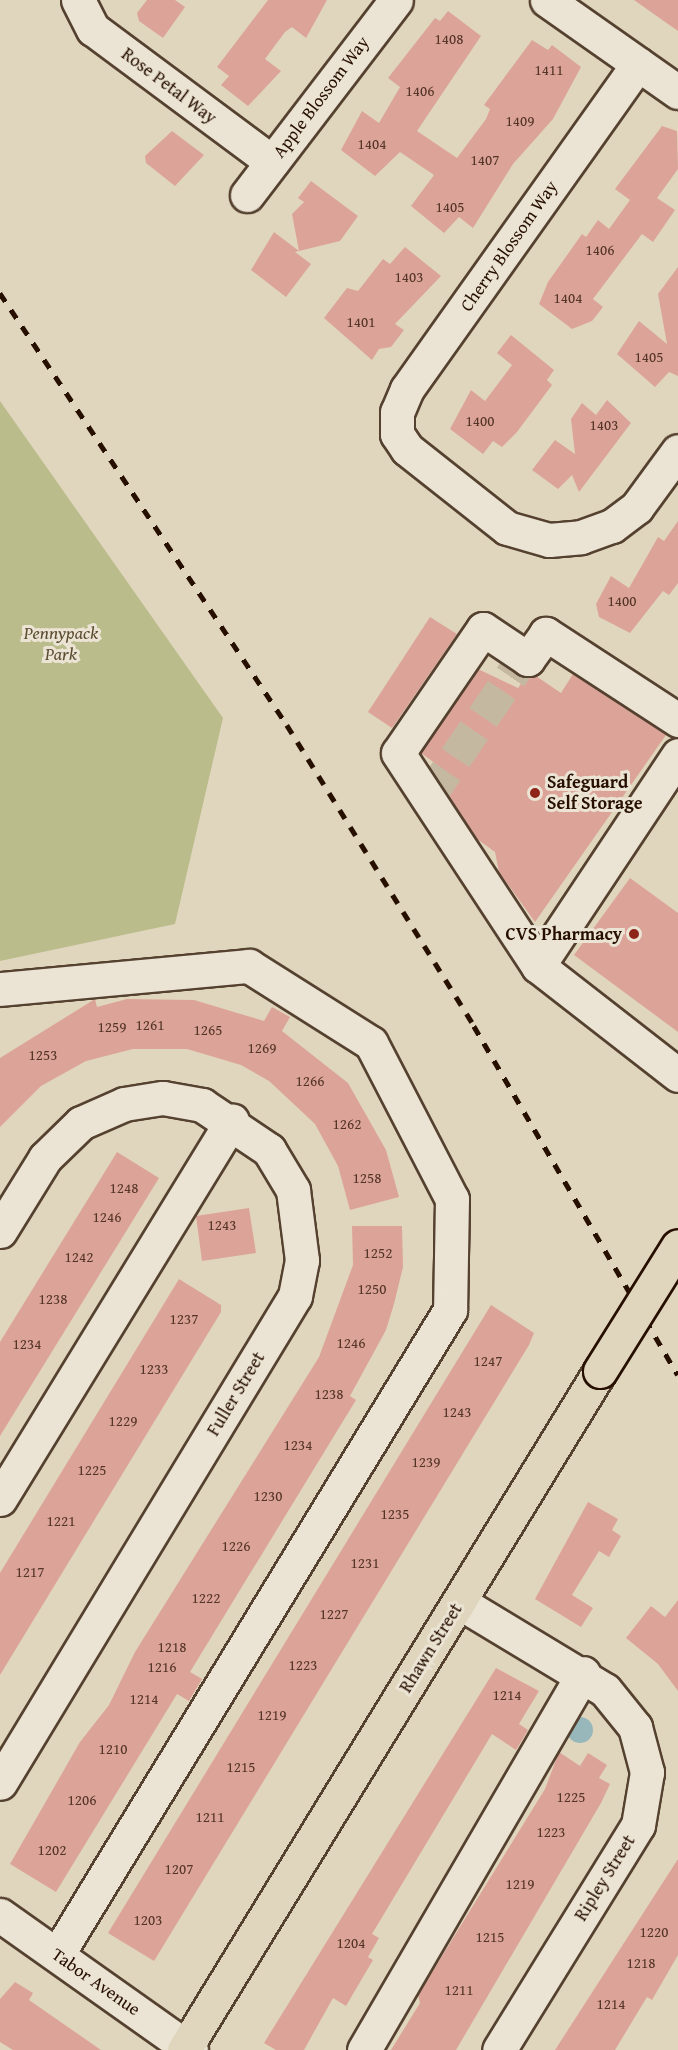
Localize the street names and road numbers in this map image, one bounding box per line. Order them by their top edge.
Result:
street label: Apple Blossom Way [268,32,374,162]
street label: Rose Petal Way [117,43,221,129]
street label: Cherry Blossom Way [456,176,562,316]
street label: Fuller Street [203,1348,269,1440]
street label: Rhawn Street [395,1599,467,1697]
street label: Ripley Street [570,1831,640,1925]
street label: Tabor Avenue [48,1944,144,2020]

